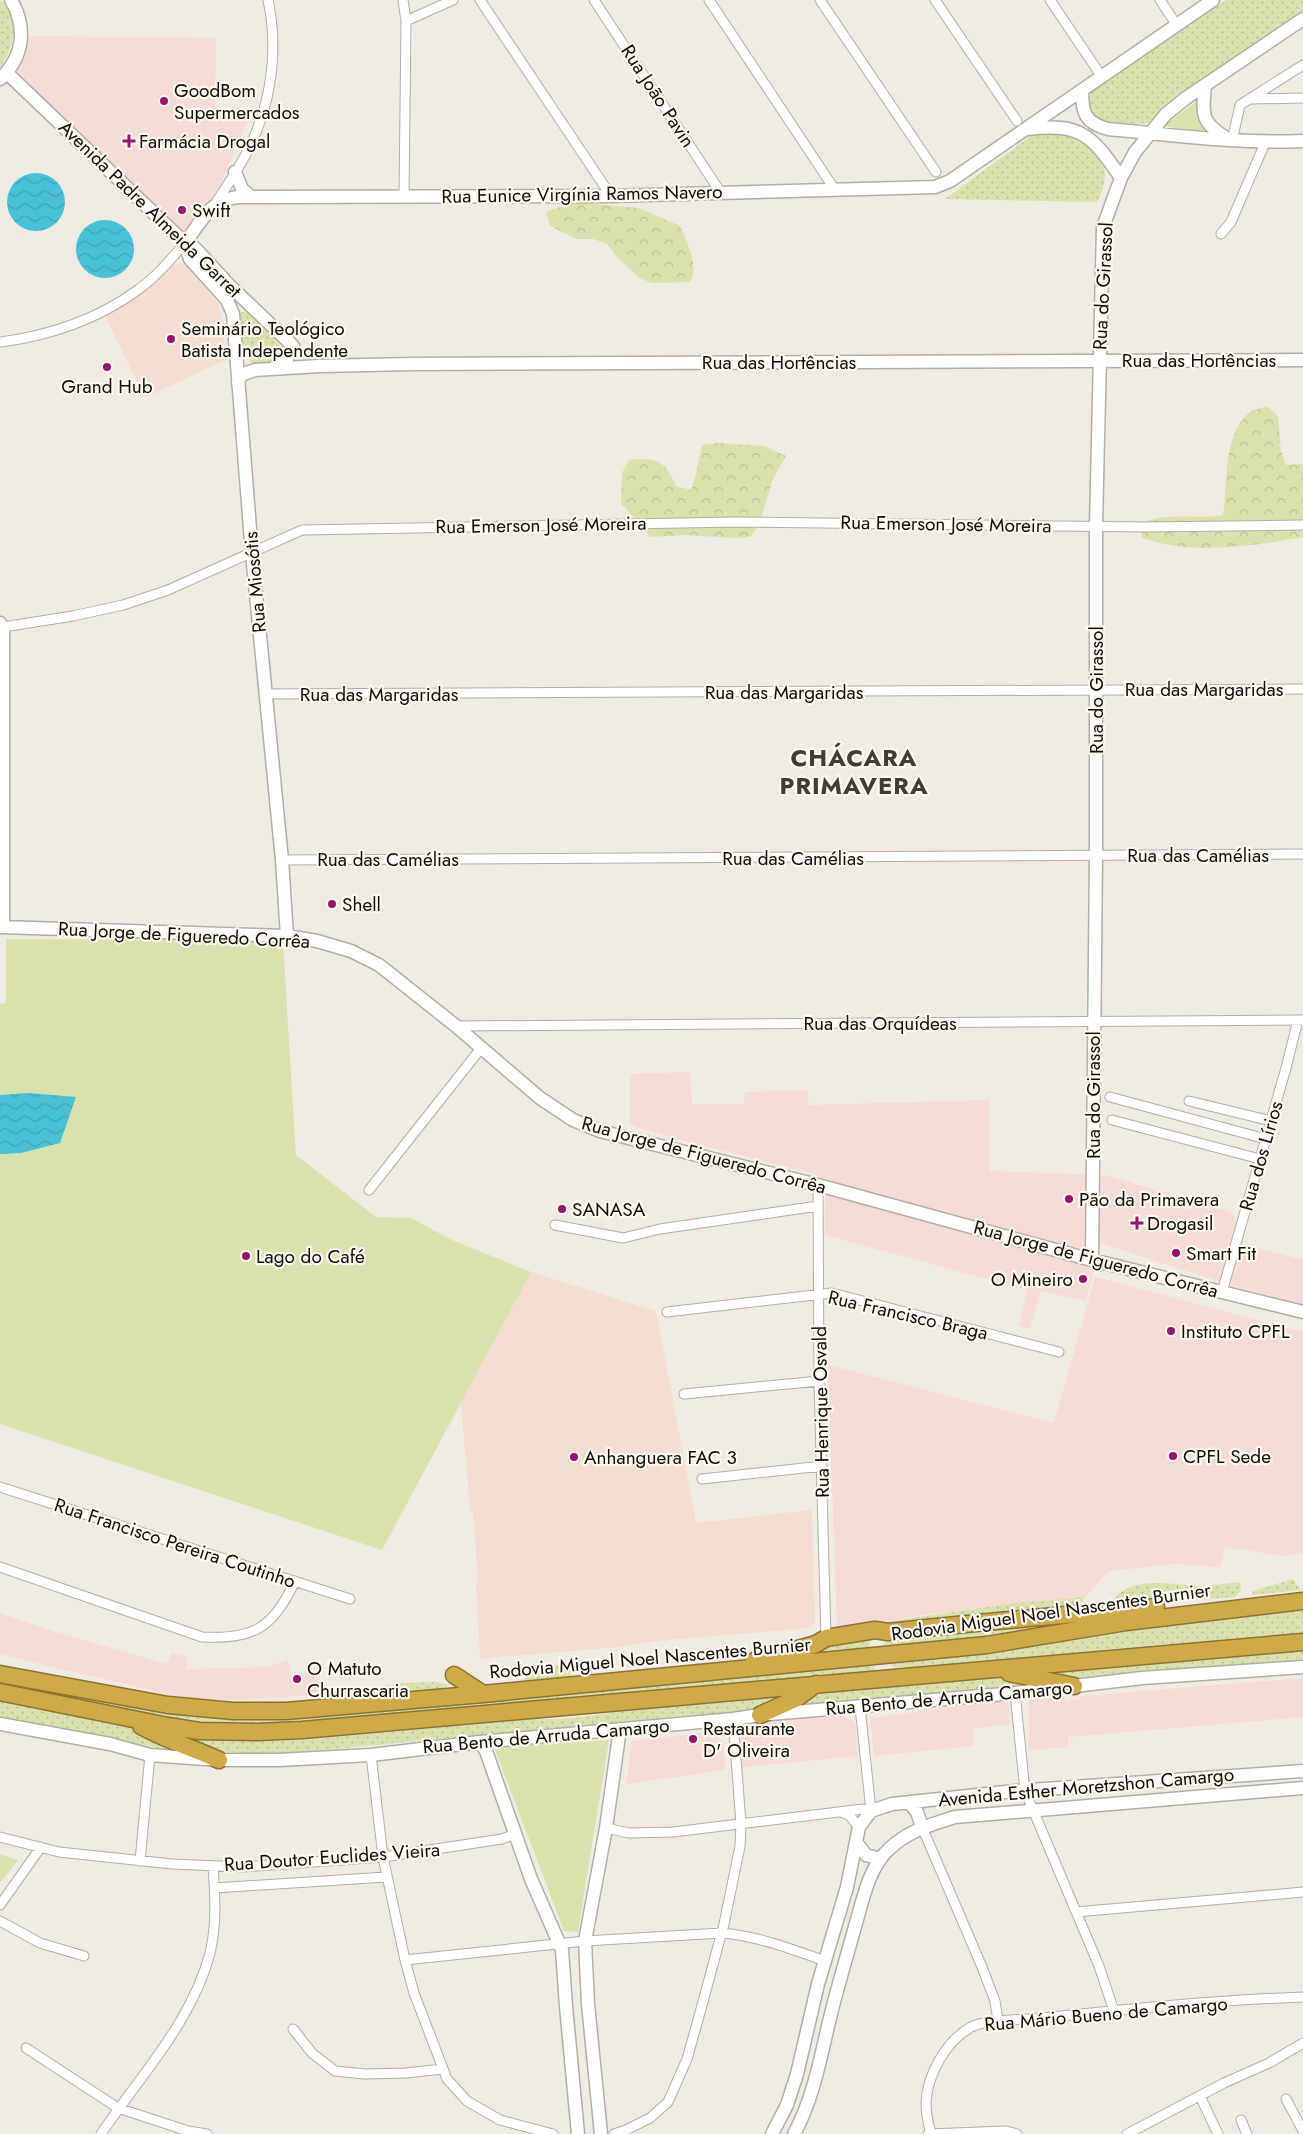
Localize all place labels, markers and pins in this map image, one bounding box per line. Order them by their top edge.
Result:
place label: GoodBom Supermercados [174,77,300,126]
marker: GoodBom Supermercados [158,95,170,107]
place label: Farmácia Drogal [139,128,270,155]
marker: Farmácia Drogal [123,135,135,147]
place label: Swift [192,197,231,224]
marker: Swift [176,204,188,216]
place label: Seminário Teológico Batista Independente [181,315,348,364]
marker: Seminário Teológico Batista Independente [165,333,177,345]
marker: Grand Hub [101,361,113,373]
place label: Grand Hub [61,373,153,400]
place label: Shell [342,891,381,918]
marker: Shell [326,898,338,910]
place label: Pão da Primavera [1079,1186,1219,1213]
marker: Pão da Primavera [1063,1193,1075,1205]
place label: SANASA [572,1196,646,1223]
marker: SANASA [556,1203,568,1215]
place label: Drogasil [1147,1210,1213,1237]
marker: Drogasil [1131,1217,1143,1229]
place label: Smart Fit [1186,1240,1257,1267]
place label: Lago do Café [256,1243,365,1270]
marker: Smart Fit [1170,1247,1182,1259]
marker: Lago do Café [240,1250,252,1262]
place label: O Mineiro [991,1266,1073,1293]
marker: O Mineiro [1077,1273,1089,1285]
place label: Instituto CPFL [1181,1318,1290,1345]
marker: Instituto CPFL [1165,1325,1177,1337]
place label: CPFL Sede [1183,1443,1271,1470]
place label: Anhanguera FAC 3 [584,1444,737,1471]
marker: CPFL Sede [1167,1450,1179,1462]
marker: Anhanguera FAC 3 [568,1451,580,1463]
place label: O Matuto Churrascaria [307,1655,409,1704]
marker: O Matuto Churrascaria [291,1673,303,1685]
place label: Restaurante D' Oliveira [703,1715,795,1764]
marker: Restaurante D' Oliveira [687,1733,699,1745]

